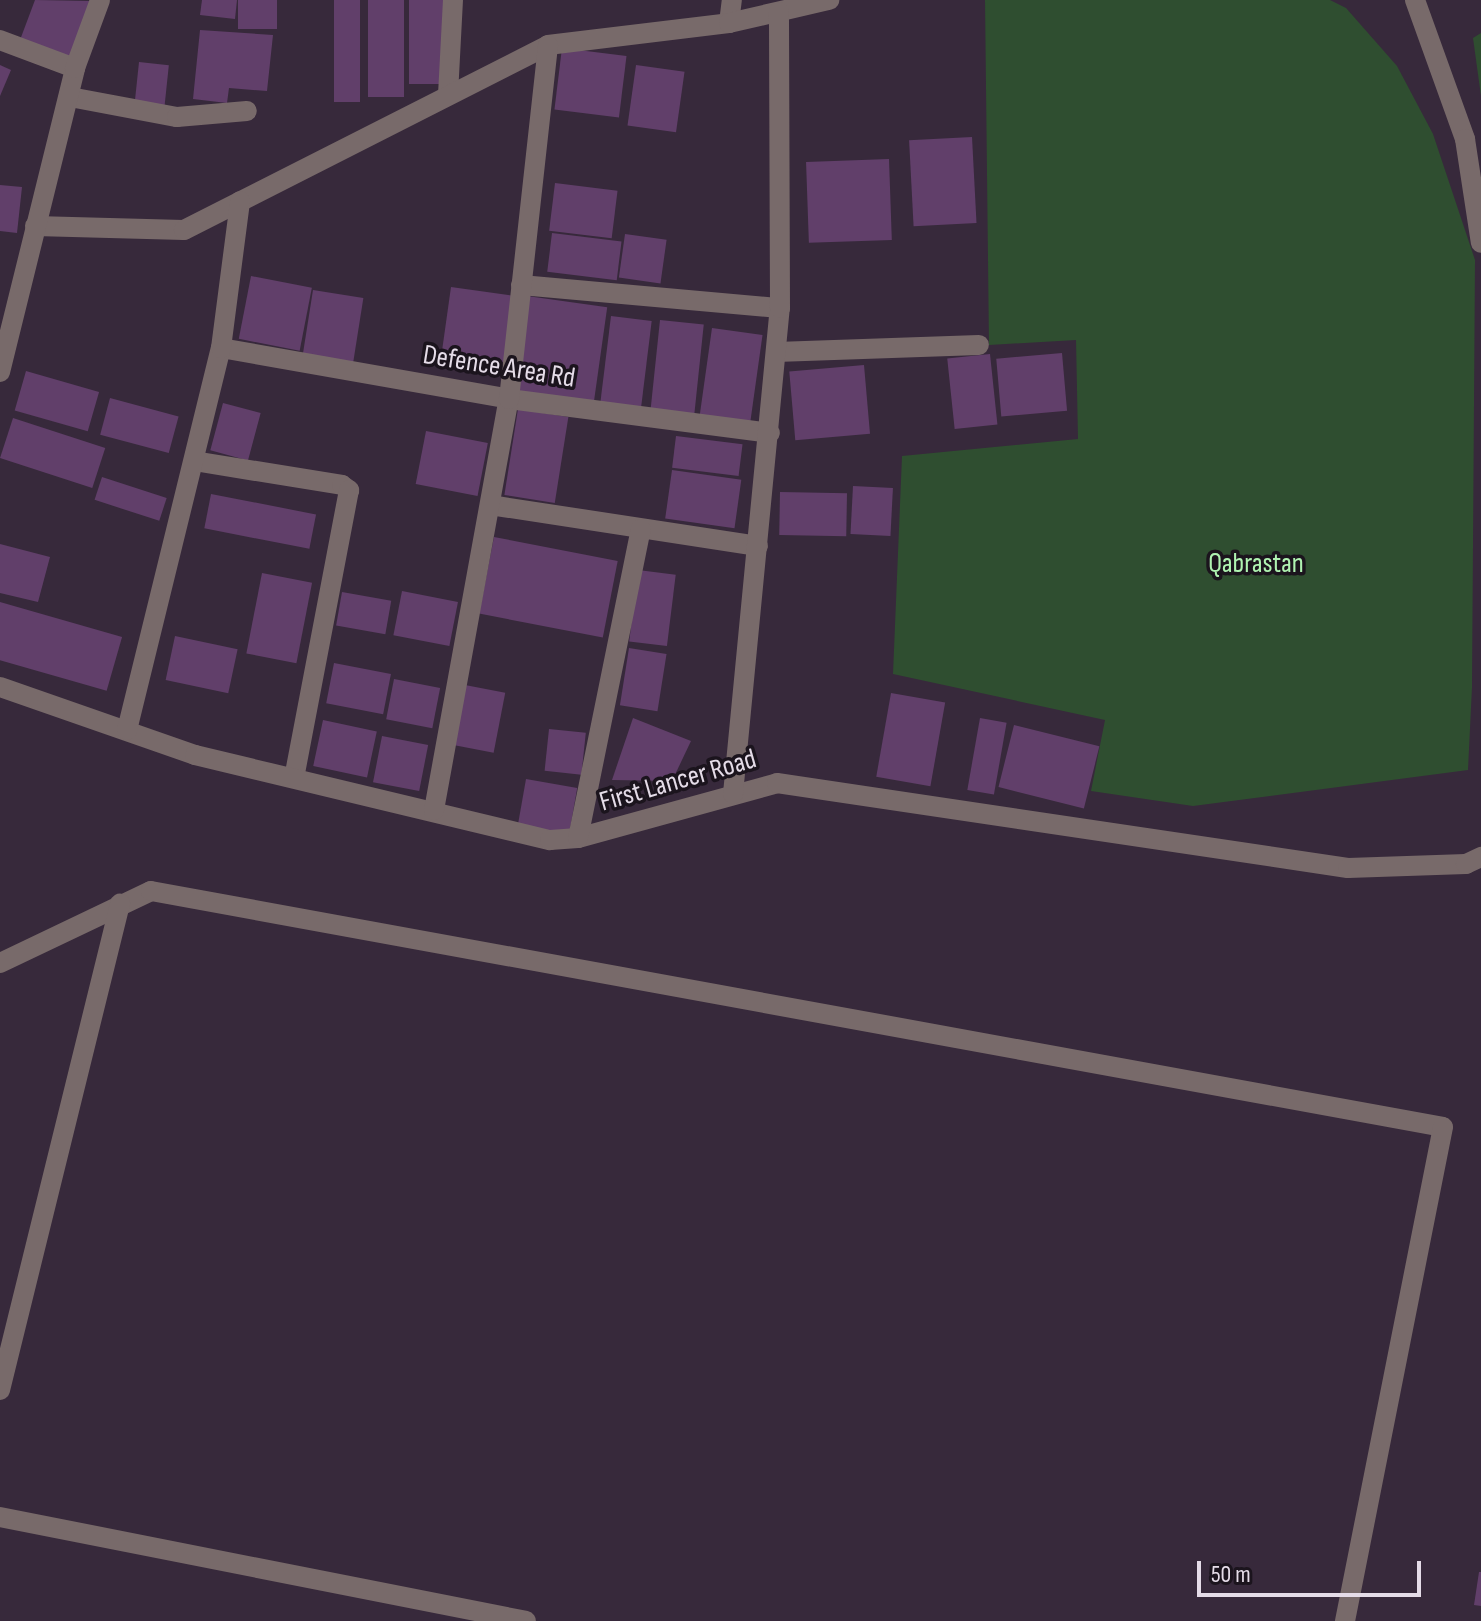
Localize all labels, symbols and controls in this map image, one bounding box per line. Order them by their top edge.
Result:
street label: Defence Area Rd [421,338,577,396]
park label: Qabrastan [1208,547,1304,581]
street label: First Lancer Road [596,743,760,819]
scale bar [1201,1545,1425,1595]
text: 50 m [1211,1560,1251,1589]

